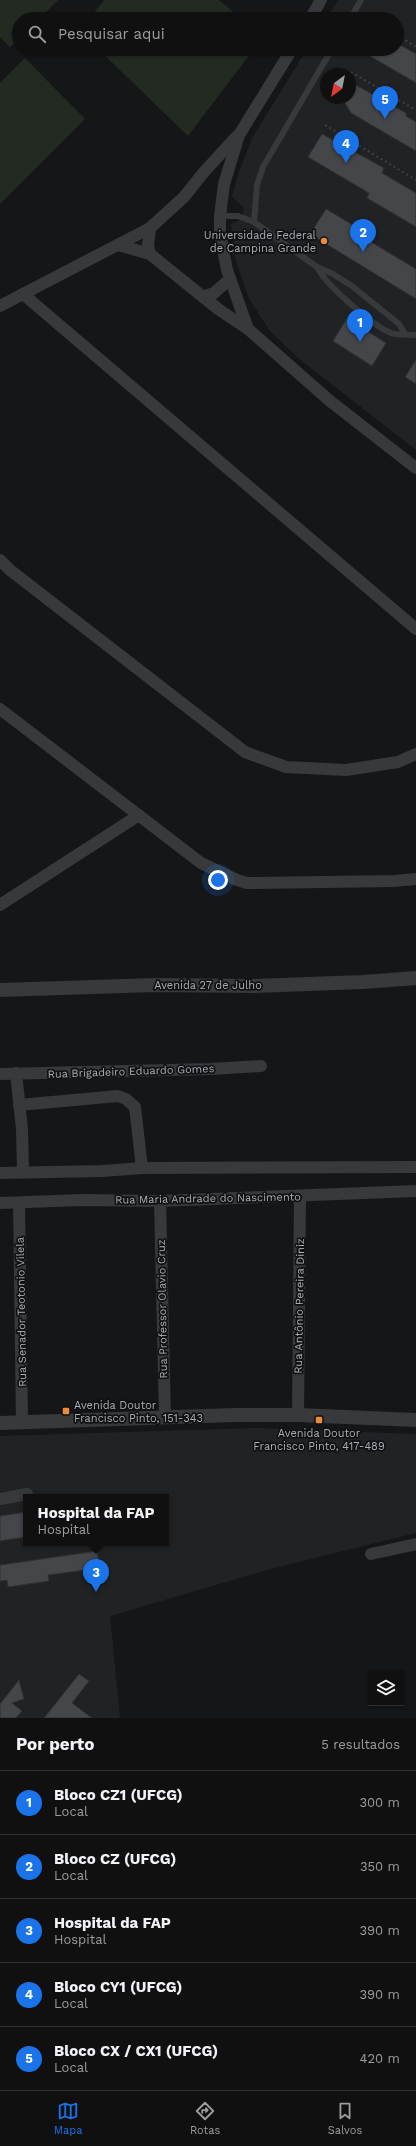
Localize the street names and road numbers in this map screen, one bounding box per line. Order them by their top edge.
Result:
street label: Avenida 27 de Julho [154,979,262,992]
street label: Rua Brigadeiro Eduardo Gomes [47,1062,215,1081]
street label: Rua Maria Andrade do Nascimento [115,1190,301,1207]
street label: Rua Senador Teotonio Vilela [14,1237,29,1387]
street label: Rua Antônio Pereira Diniz [292,1238,307,1374]
street label: Rua Professor Olavio Cruz [155,1239,170,1379]

